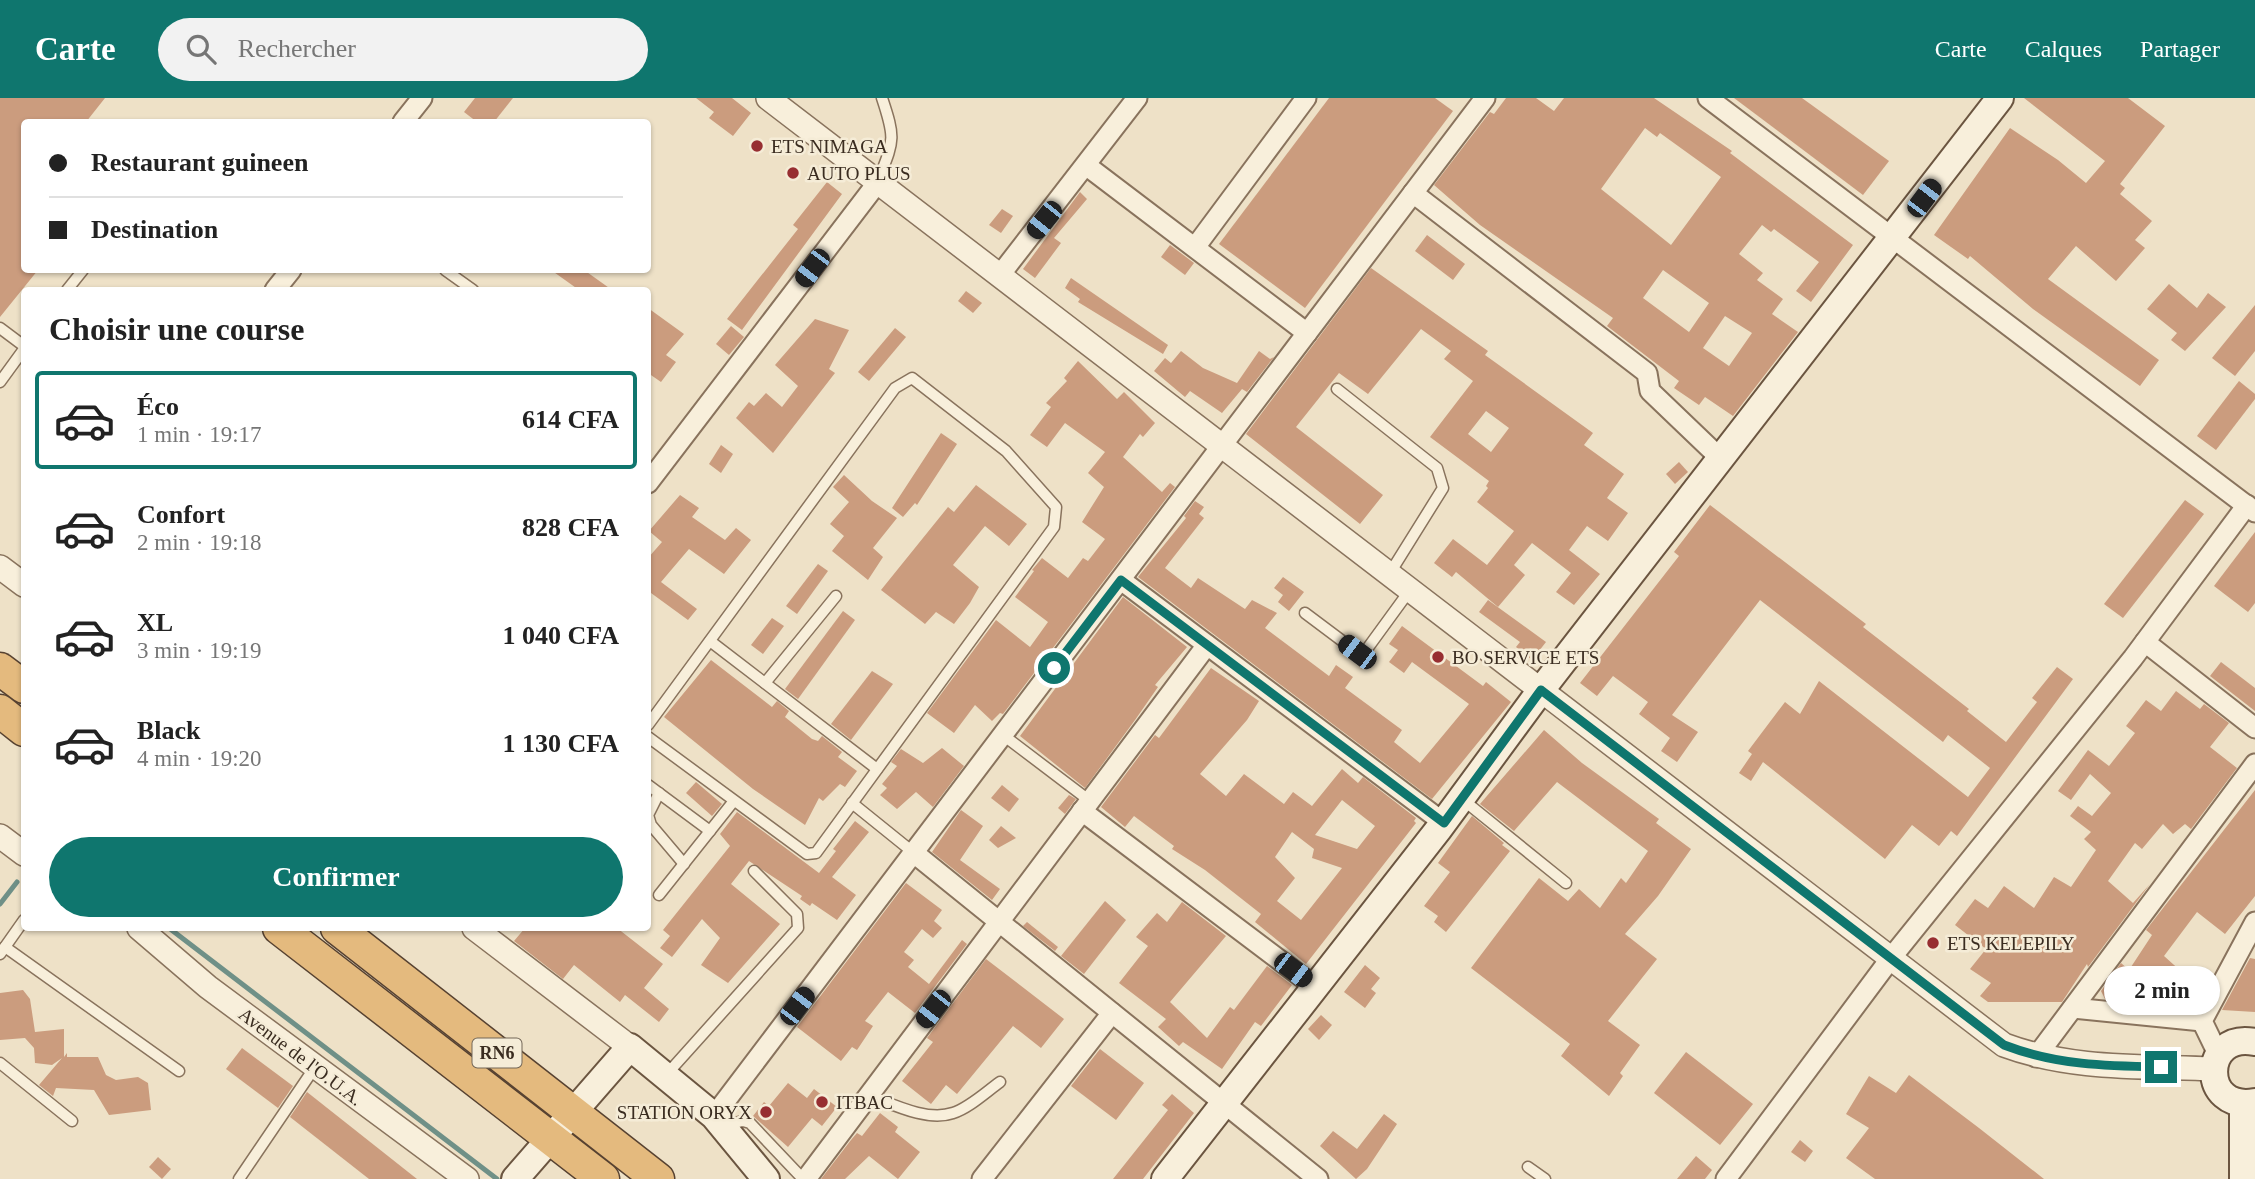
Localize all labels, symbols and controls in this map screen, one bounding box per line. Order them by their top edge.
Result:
search box [158,18,648,81]
icon: search [182,30,220,68]
text: Carte [35,31,116,67]
text: Rechercher [238,34,356,63]
text: Carte [1935,36,1987,62]
text: Calques [2025,36,2102,62]
text: Partager [2140,36,2220,62]
place label: ETS NIMAGA [771,136,888,157]
marker: ETS NIMAGA [749,138,765,154]
text: Restaurant guineen [91,148,308,177]
place label: AUTO PLUS [807,163,911,184]
marker: AUTO PLUS [785,165,801,181]
car [1903,175,1946,221]
car [1023,197,1066,243]
text: Destination [91,215,218,244]
car [791,245,834,291]
text: Choisir une course [49,311,304,347]
icon: car [53,389,116,452]
text: Éco [137,392,179,421]
text: 614 CFA [522,405,619,434]
text: 1 min · 19:17 [137,422,262,447]
icon: car [53,497,116,560]
text: Confort [137,500,225,529]
text: 828 CFA [522,513,619,542]
text: 2 min · 19:18 [137,530,262,555]
icon: car [53,605,116,668]
text: XL [137,608,173,637]
text: 1 040 CFA [502,621,619,650]
car [1334,631,1381,673]
text: 3 min · 19:19 [137,638,262,663]
place label: BO SERVICE ETS [1452,647,1599,668]
marker: BO SERVICE ETS [1430,649,1446,665]
route start [1038,652,1070,684]
icon: car [53,713,116,776]
text: Black [137,716,201,745]
text: 1 130 CFA [502,729,619,758]
text: 4 min · 19:20 [137,746,262,771]
button: Confirmer [49,837,623,917]
place label: ETS KELEPILY [1947,933,2075,954]
marker: ETS KELEPILY [1925,935,1941,951]
car [1270,949,1317,991]
callout: 2 min [2103,965,2219,1014]
text: 2 min [2134,978,2190,1003]
car [776,983,819,1029]
car [912,986,955,1032]
street label: Avenue de l'O.U.A. [235,1003,367,1110]
road number: RN6 [472,1038,522,1068]
route end [2145,1051,2177,1083]
place label: ITBAC [836,1092,893,1113]
marker: ITBAC [814,1094,830,1110]
place label: STATION ORYX [617,1102,752,1123]
marker: STATION ORYX [758,1104,774,1120]

